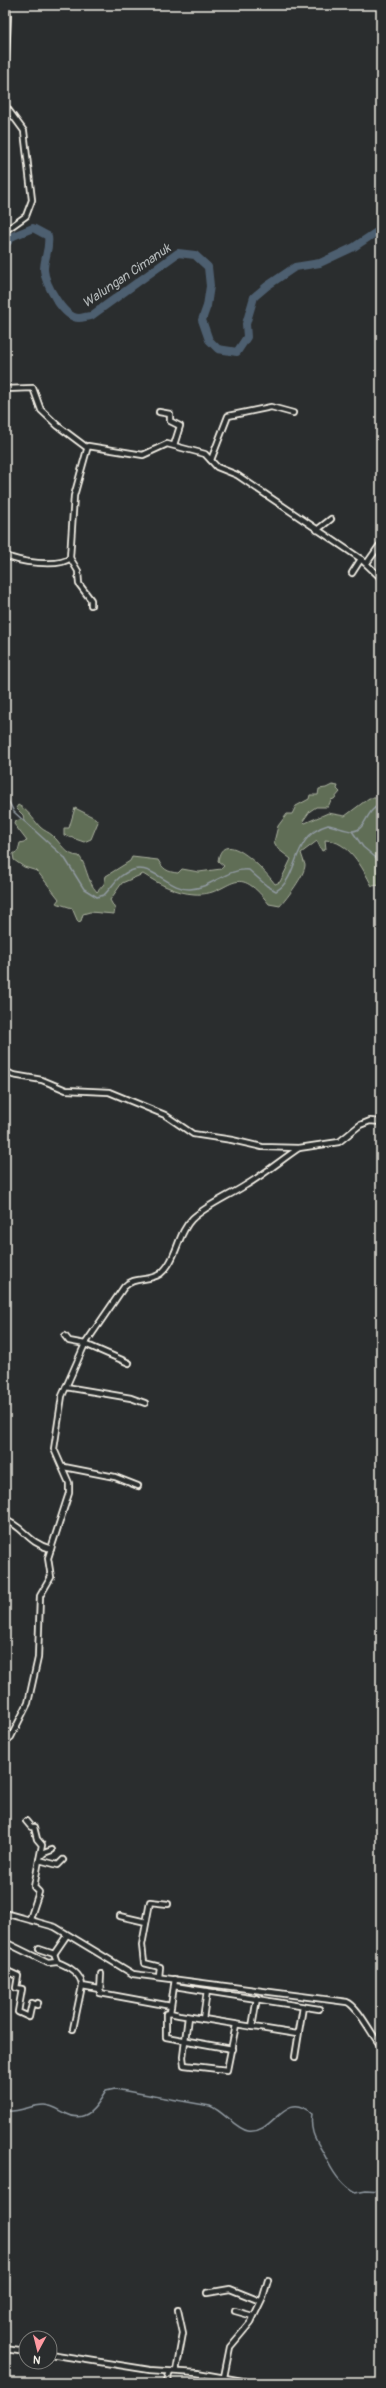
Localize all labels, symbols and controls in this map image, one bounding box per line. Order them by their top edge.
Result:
water label: Walungan Cimanuk [79,240,175,311]
north arrow [18,2330,58,2370]
text: N [32,2352,41,2366]

